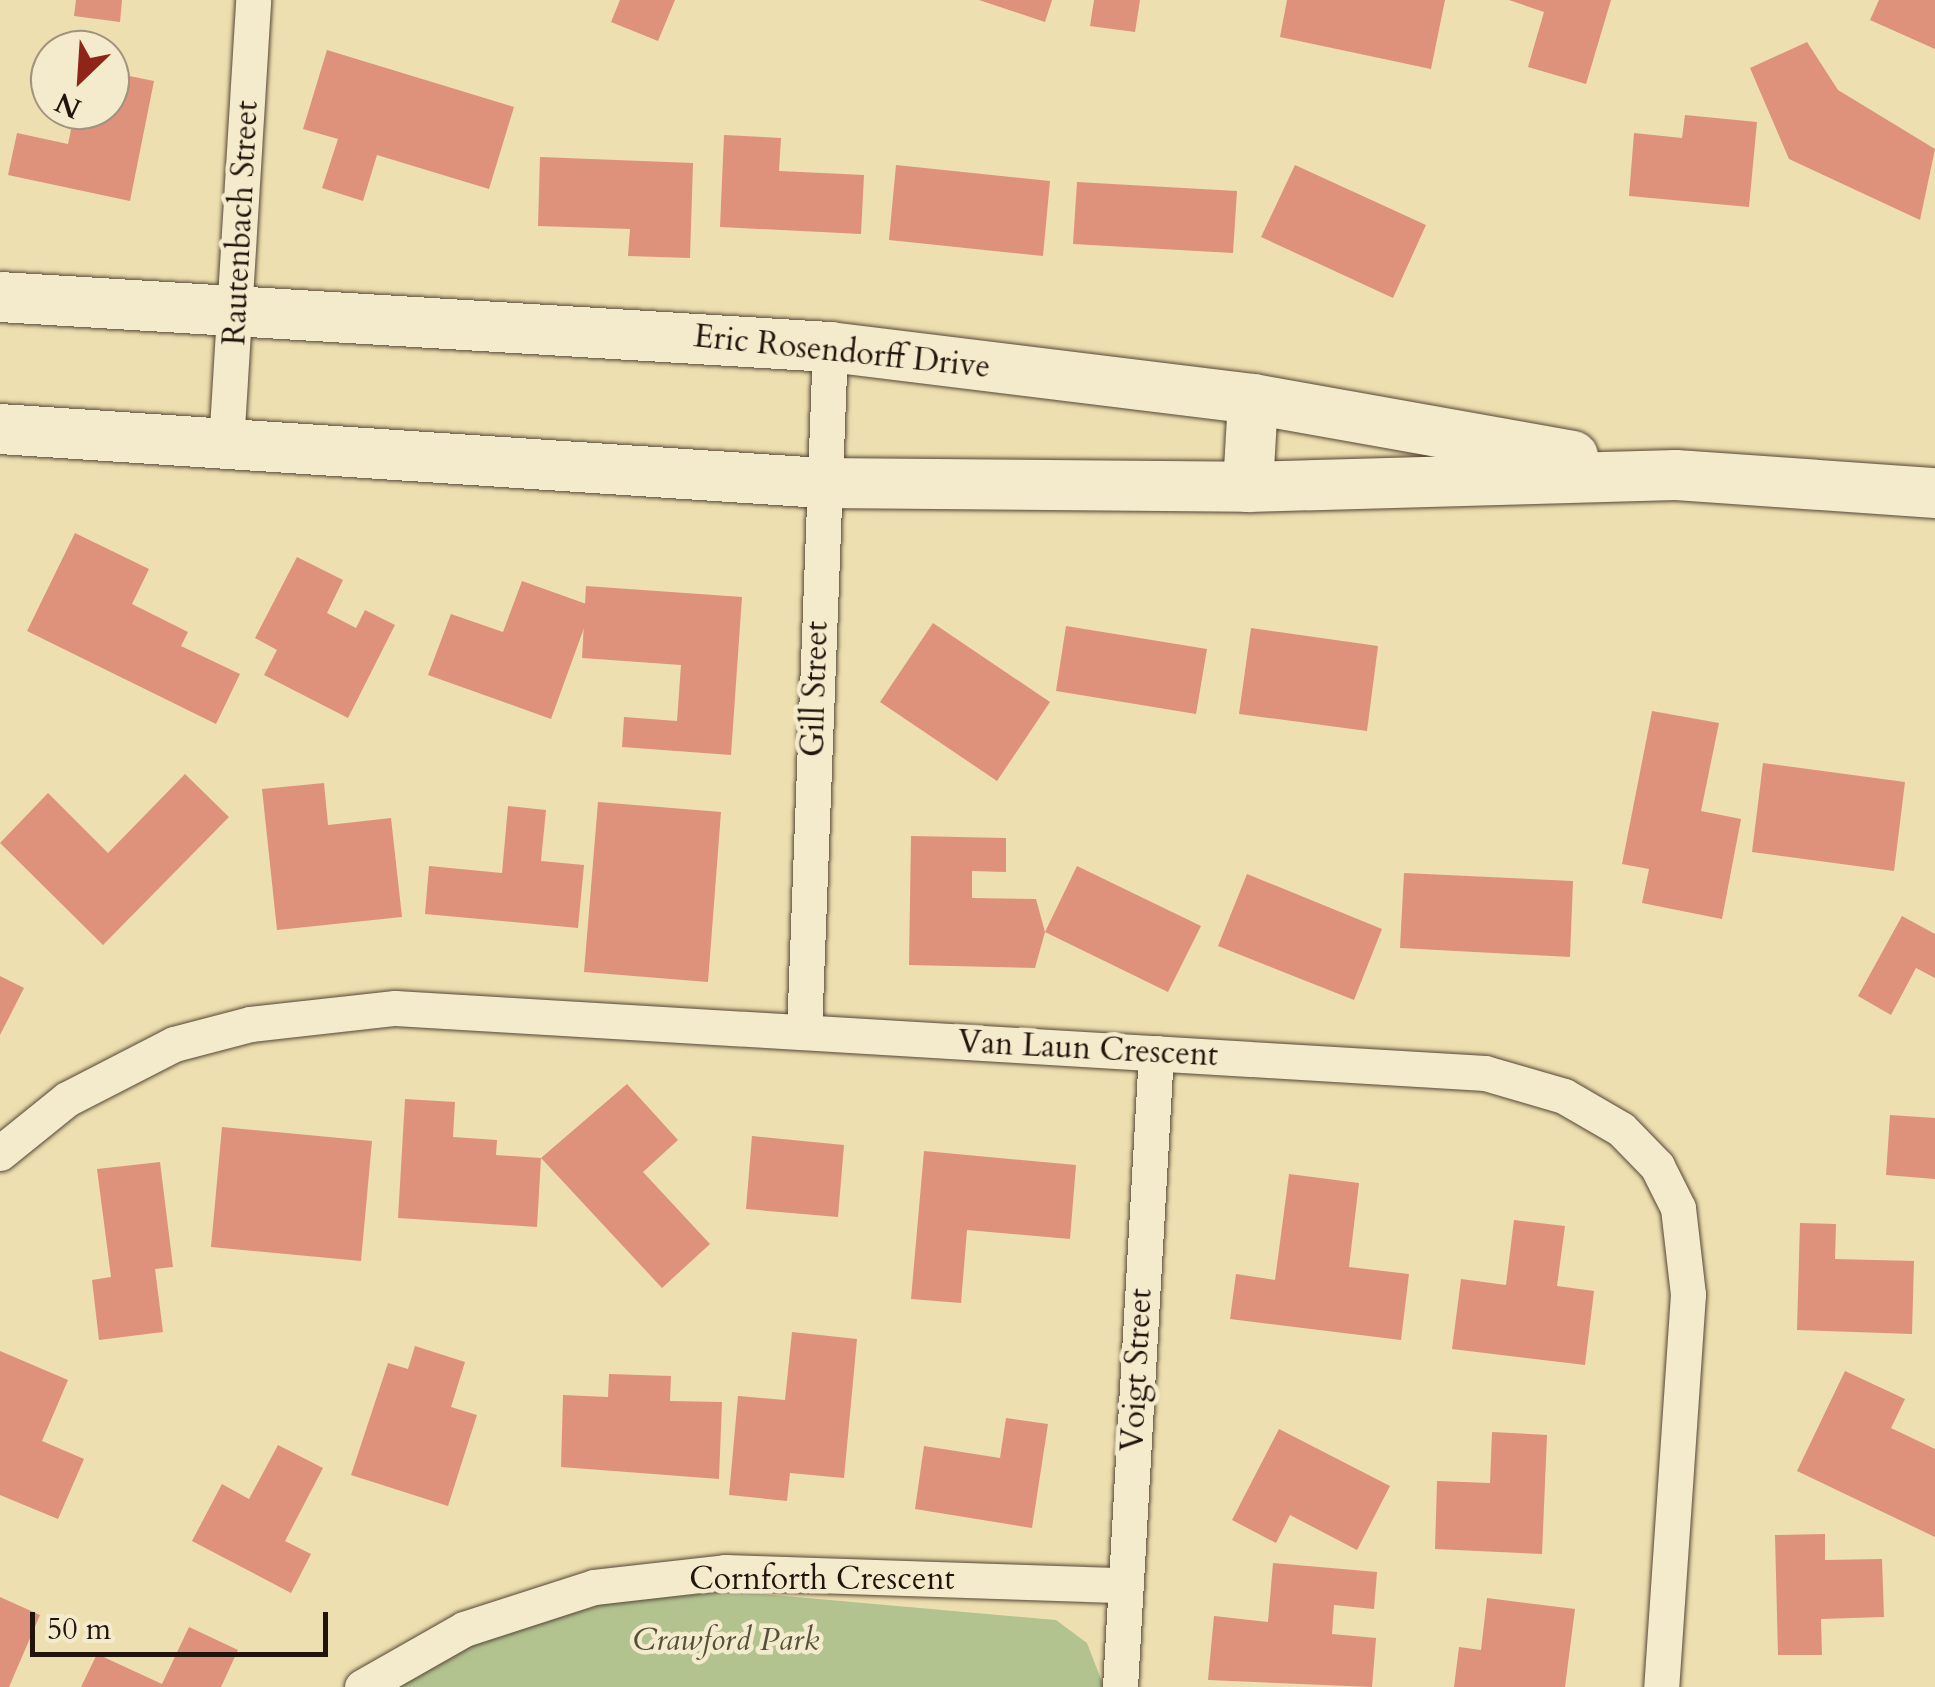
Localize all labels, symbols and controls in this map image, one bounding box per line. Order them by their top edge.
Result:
north arrow [30,30,130,130]
text: N [49,83,87,128]
street label: Rautenbach Street [215,100,267,346]
street label: Eric Rosendorff Drive [692,317,992,387]
street label: Gill Street [793,620,837,758]
street label: Van Laun Crescent [957,1023,1219,1075]
street label: Voigt Street [1114,1287,1160,1453]
street label: Cornforth Crescent [689,1560,955,1598]
scale bar [35,1592,332,1654]
text: 50 m [47,1609,111,1650]
park label: Crawford Park [633,1621,819,1659]

